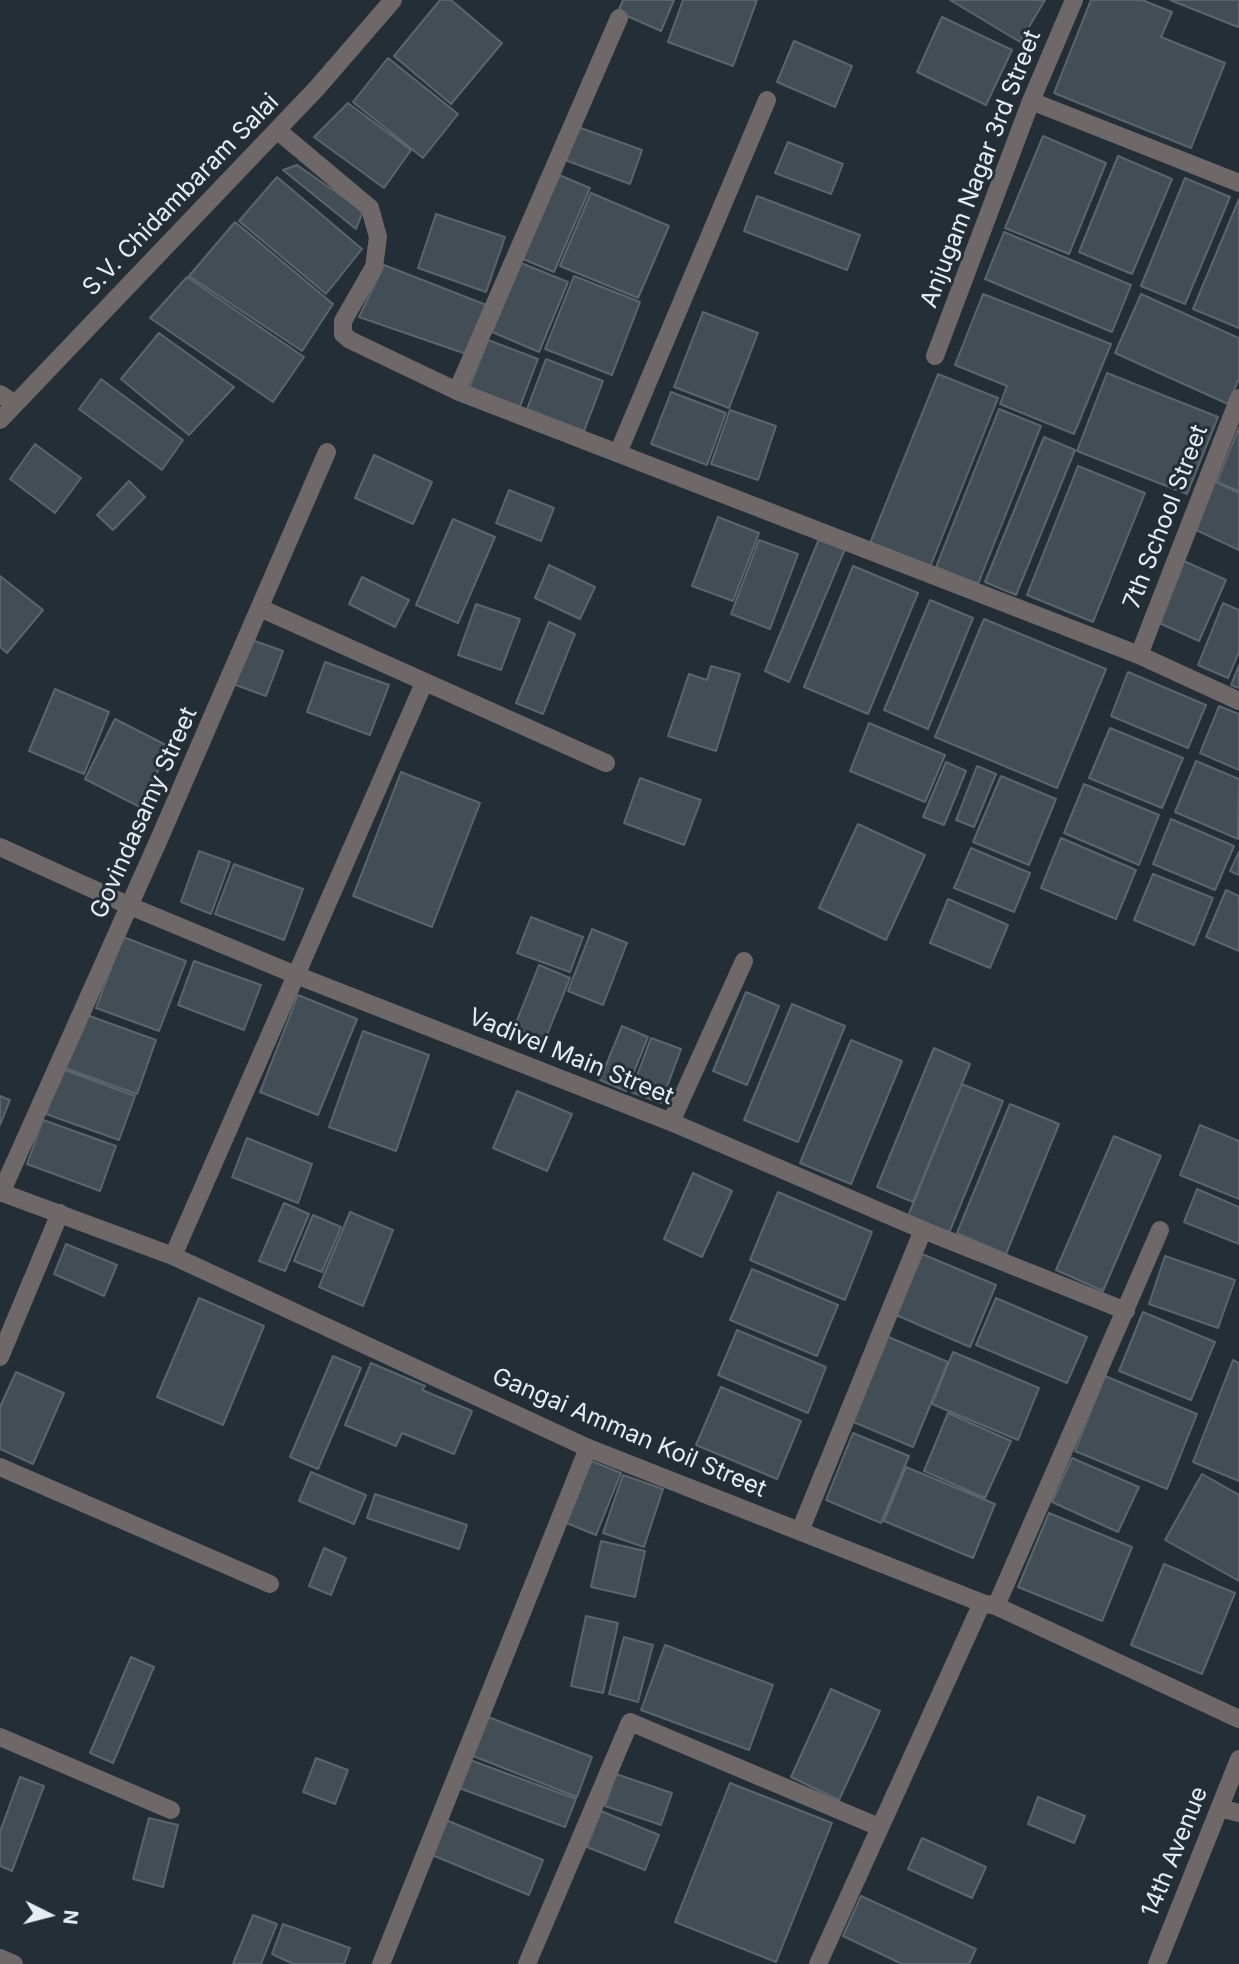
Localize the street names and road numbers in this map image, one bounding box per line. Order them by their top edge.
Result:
street label: Anjugam Nagar 3rd Street [915,26,1047,312]
street label: S.V. Chidambaram Salai [77,88,285,302]
street label: 7th School Street [1118,421,1214,613]
street label: Govindasamy Street [84,703,204,923]
street label: Vadivel Main Street [464,1003,678,1111]
street label: Gangai Amman Koil Street [488,1362,770,1504]
street label: 14th Avenue [1136,1782,1214,1922]

